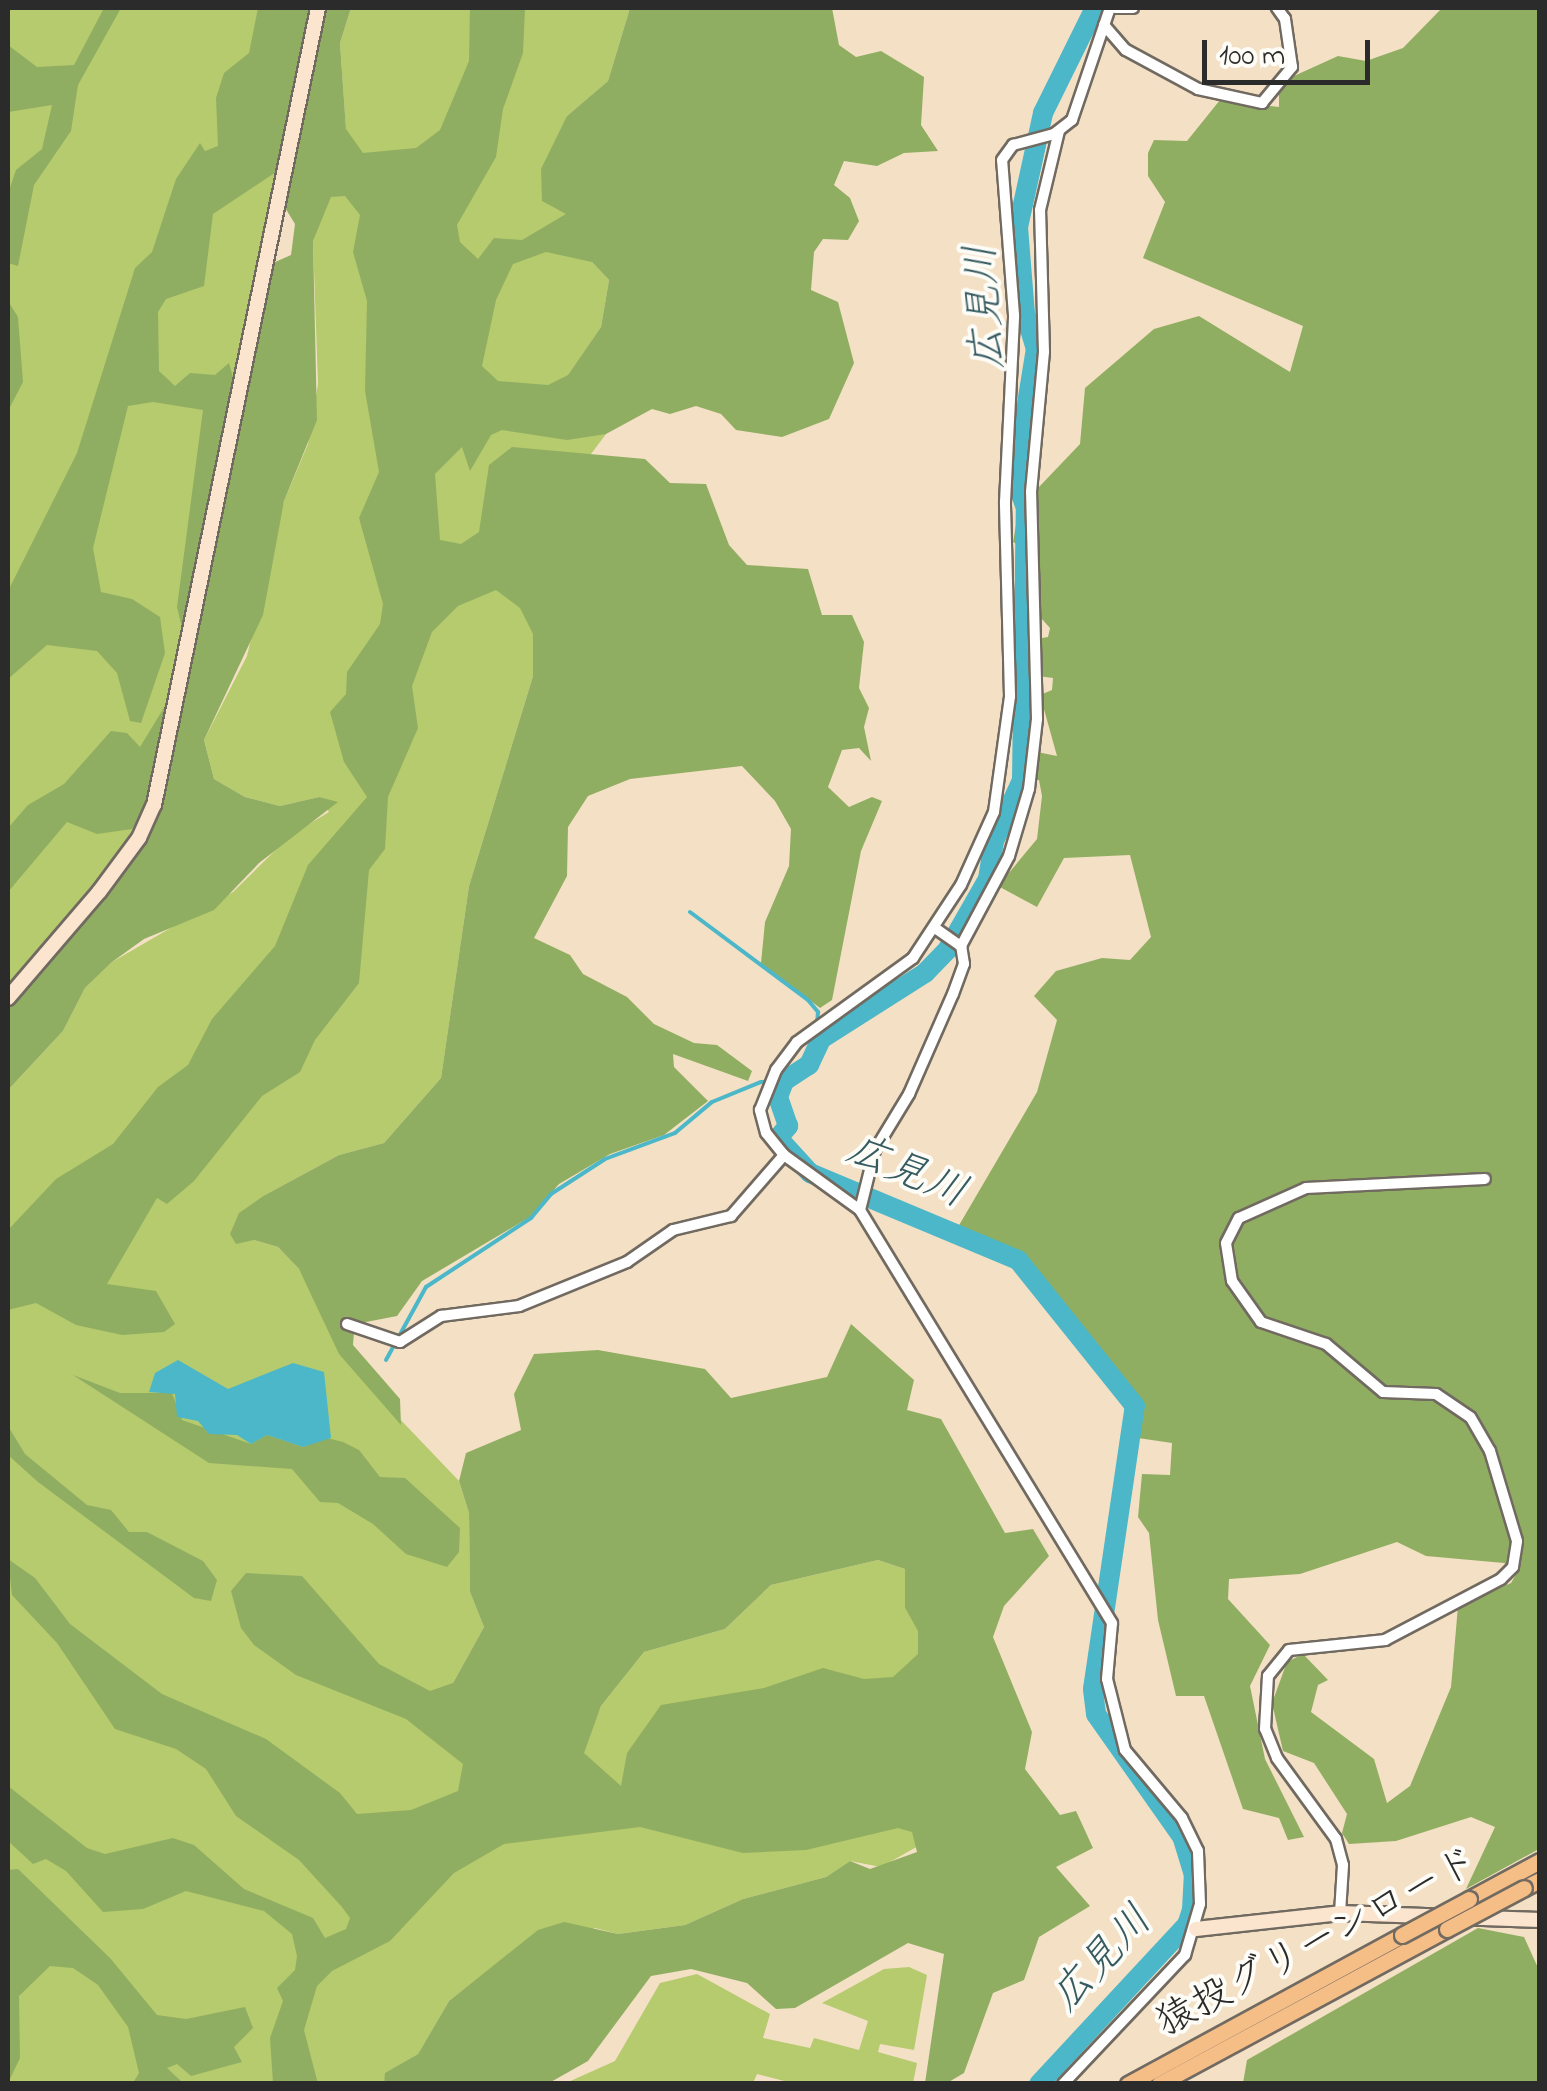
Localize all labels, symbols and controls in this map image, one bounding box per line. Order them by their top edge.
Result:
scale bar [1207,20,1374,82]
text: 100 m [1219,35,1285,79]
water label: 広見川 [957,242,1017,372]
water label: 広見川 [838,1125,974,1221]
street label: 猿投グリーンロード [1148,1838,1488,2050]
water label: 広見川 [1042,1897,1164,2023]

